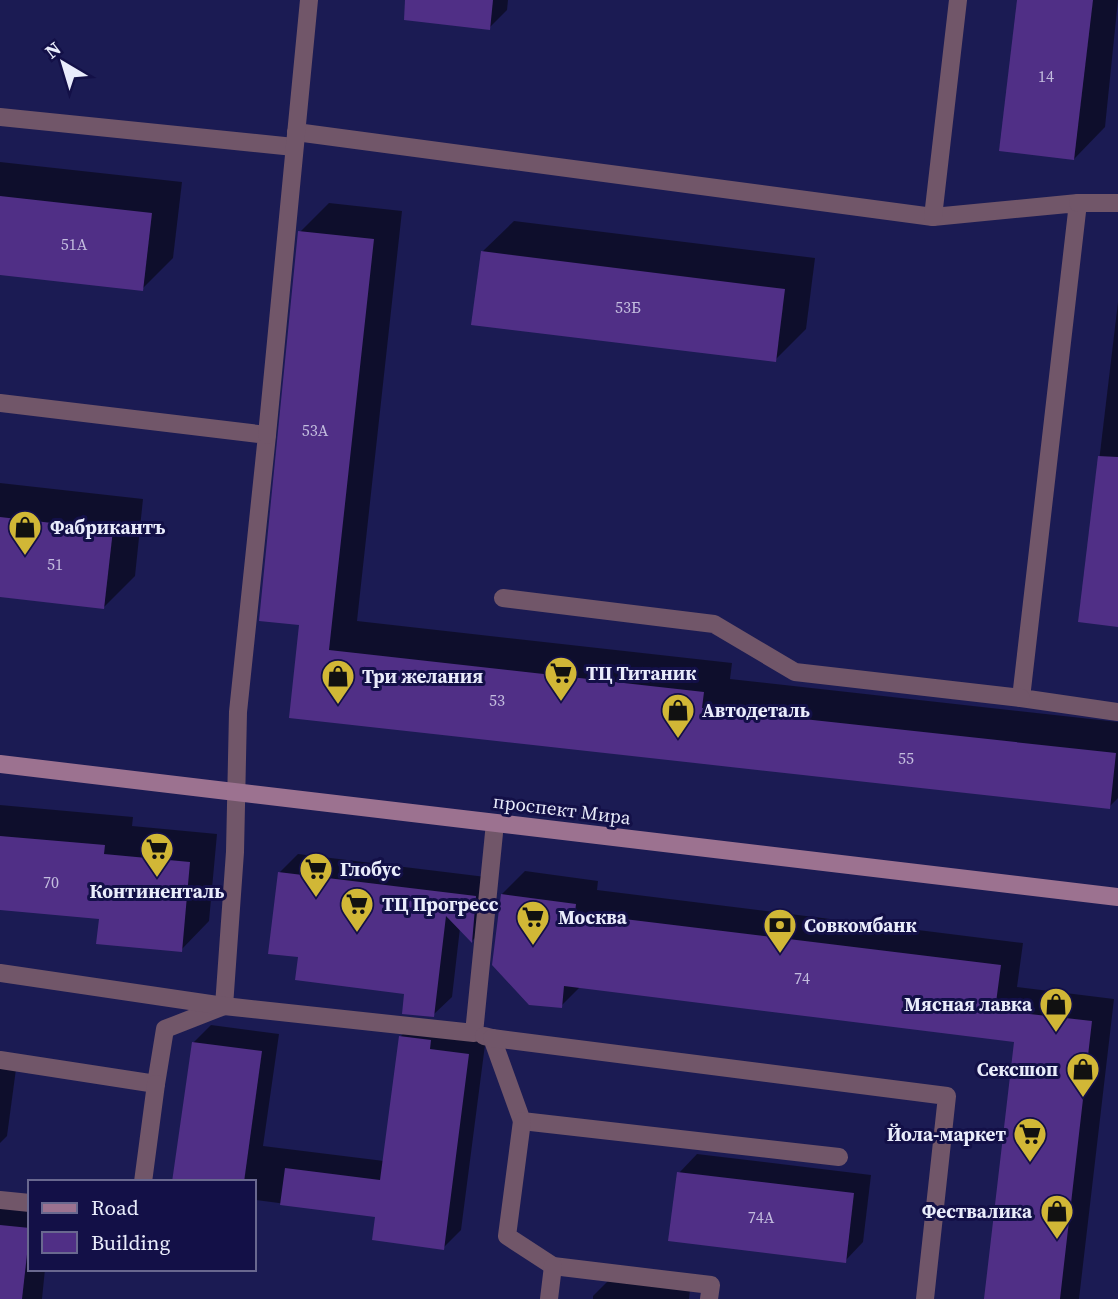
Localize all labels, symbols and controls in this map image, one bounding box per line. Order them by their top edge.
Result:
north arrow [28,28,98,98]
text: N [39,35,66,64]
house number: 14 [1038,65,1054,87]
house number: 51А [61,233,88,255]
house number: 53Б [615,296,641,318]
house number: 53А [302,419,329,441]
shop icon: Фабрикантъ [6,508,44,557]
place label: Фабрикантъ [50,514,166,540]
house number: 51 [47,553,63,575]
supermarket icon: ТЦ Титаник [542,654,580,703]
shop icon: Три желания [319,657,357,706]
place label: ТЦ Титаник [586,660,697,686]
place label: Три желания [362,663,483,689]
house number: 53 [489,689,505,711]
shop icon: Автодеталь [659,691,697,740]
place label: Автодеталь [702,697,810,723]
house number: 55 [898,747,914,769]
street label: проспект Мира [492,788,633,830]
supermarket icon: Континенталь [138,830,176,879]
supermarket icon: Глобус [297,850,335,899]
place label: Глобус [340,856,401,882]
house number: 70 [43,871,59,893]
place label: Континенталь [90,878,224,904]
supermarket icon: ТЦ Прогресс [338,885,376,934]
place label: ТЦ Прогресс [382,891,499,917]
supermarket icon: Москва [514,898,552,947]
place label: Москва [558,904,628,930]
bank icon: Совкомбанк [761,906,799,955]
place label: Совкомбанк [804,912,918,938]
house number: 74 [794,967,810,989]
shop icon: Мясная лавка [1037,985,1075,1034]
place label: Мясная лавка [904,991,1033,1017]
shop icon: Сексшоп [1064,1050,1102,1099]
place label: Сексшоп [977,1056,1058,1082]
supermarket icon: Йола-маркет [1011,1115,1049,1164]
place label: Йола-маркет [887,1121,1006,1147]
legend [28,1180,256,1271]
shop icon: Фествалика [1038,1192,1076,1241]
text: Road [91,1193,139,1222]
place label: Фествалика [922,1198,1033,1224]
house number: 74А [748,1206,775,1228]
text: Building [91,1228,170,1257]

